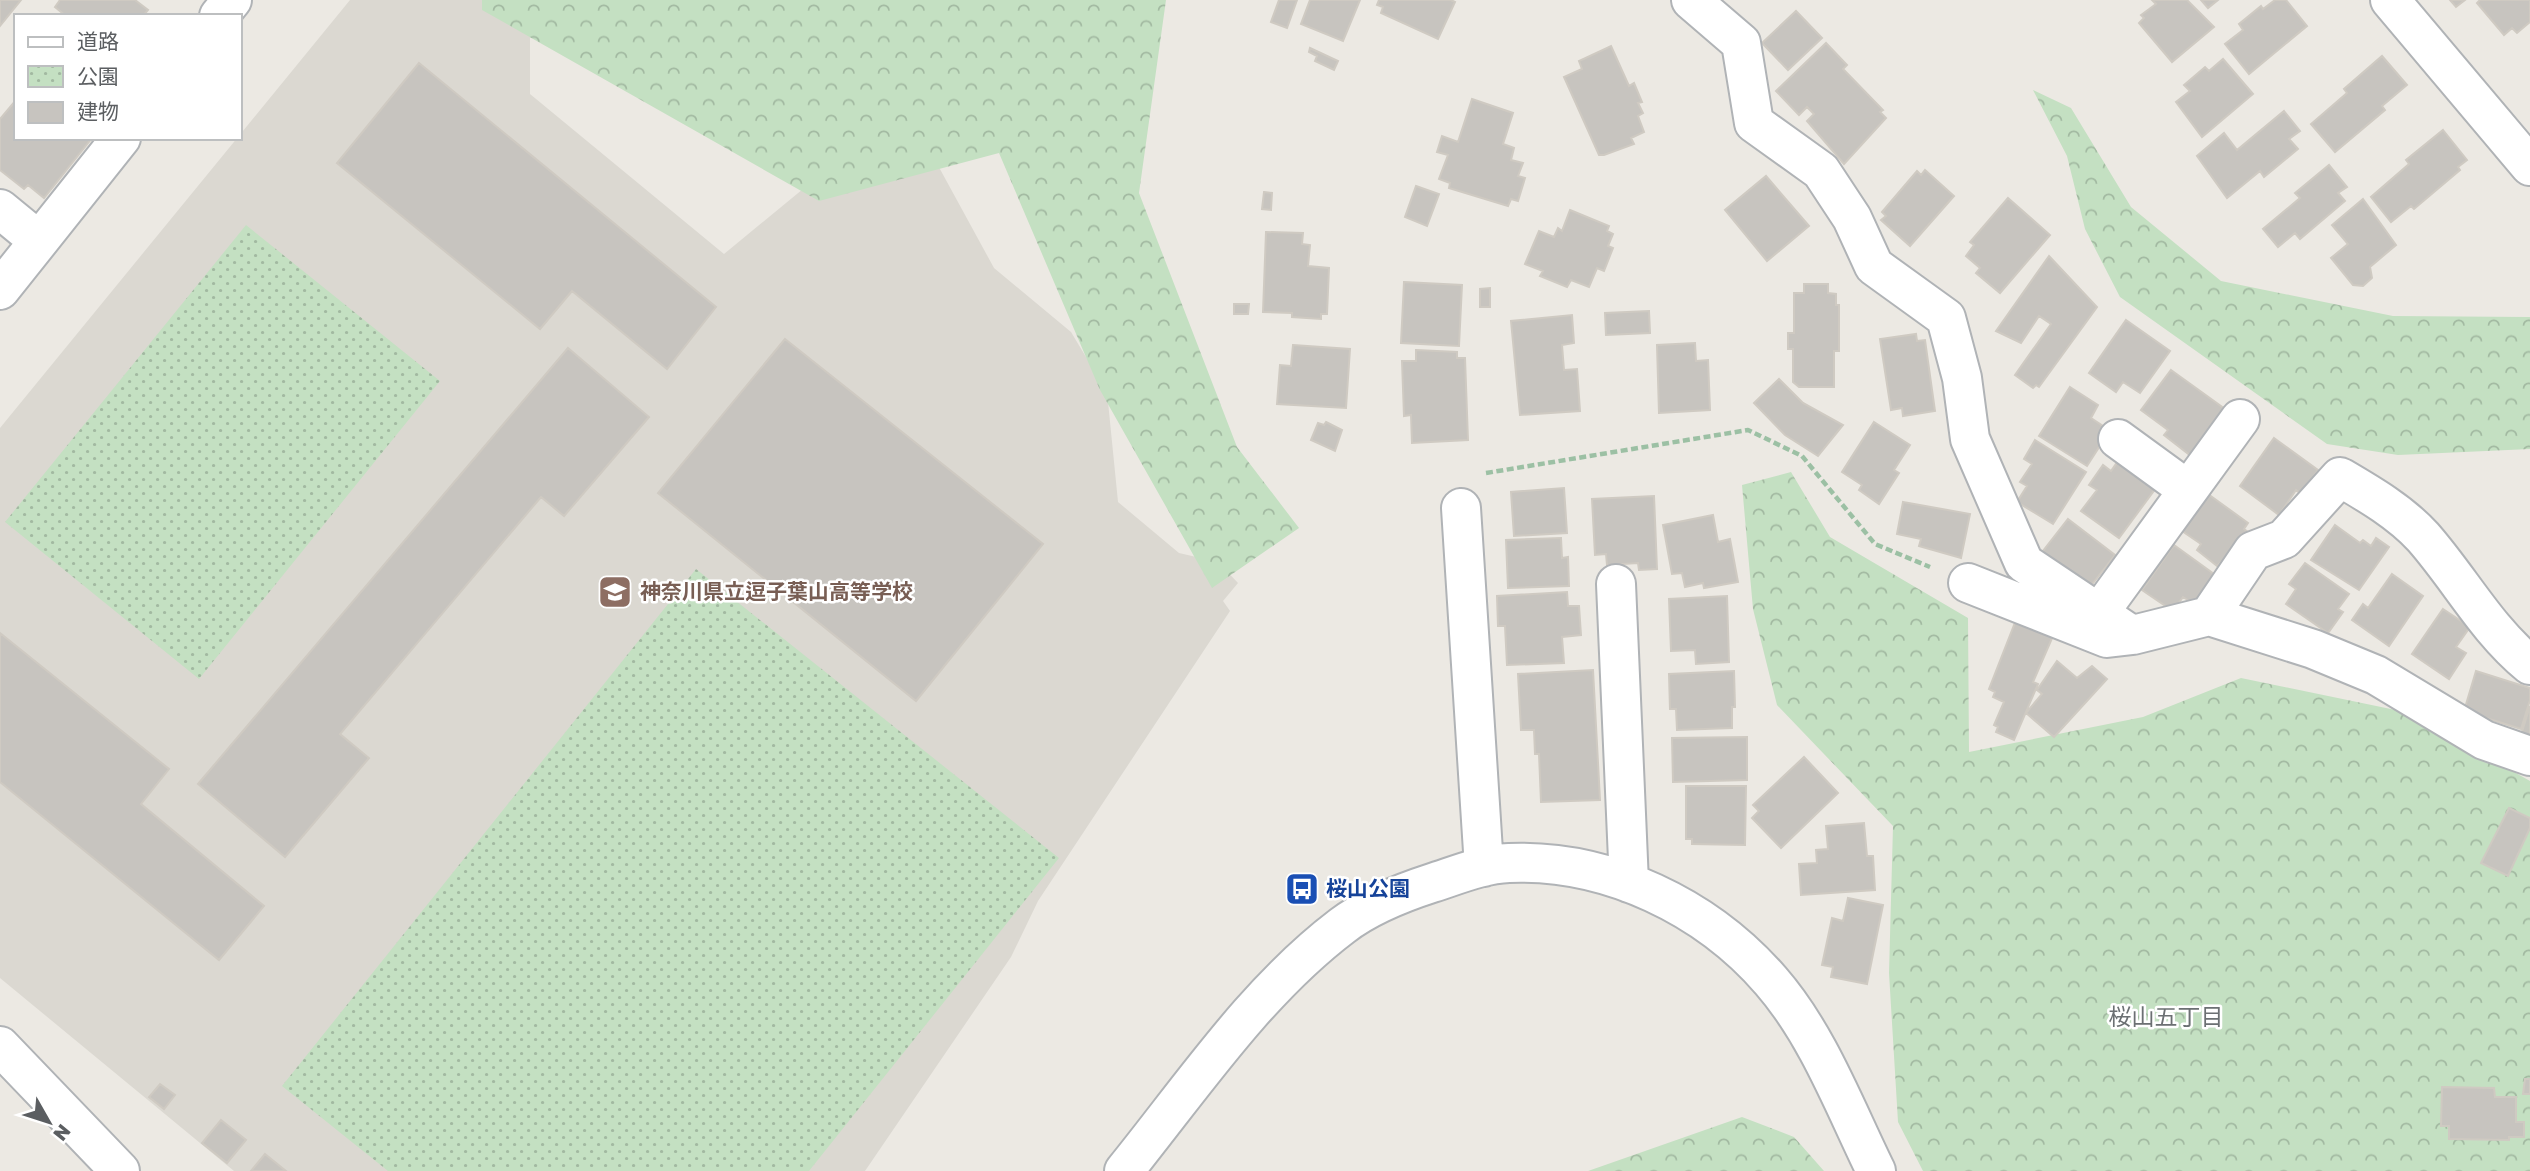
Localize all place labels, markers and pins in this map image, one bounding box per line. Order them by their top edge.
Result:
school or university icon: 神奈川県立逗子葉山高等学校 [596,573,634,611]
place label: 神奈川県立逗子葉山高等学校 [640,578,913,604]
bus stop icon: 桜山公園 [1283,870,1321,908]
place label: 桜山公園 [1326,875,1410,901]

